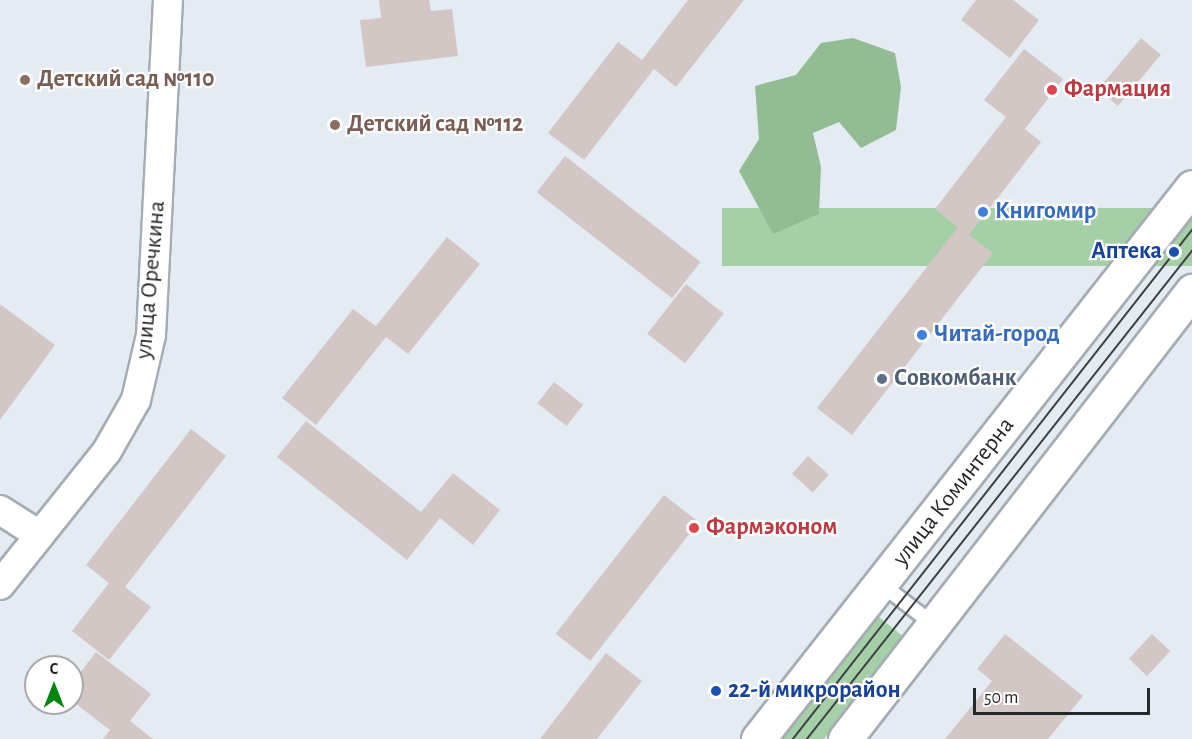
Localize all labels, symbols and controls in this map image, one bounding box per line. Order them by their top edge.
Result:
place label: Детский сад №110 [37,66,215,94]
marker: Детский сад №110 [18,73,32,87]
place label: Фармация [1064,76,1171,104]
marker: Фармация [1045,83,1059,97]
place label: Детский сад №112 [347,111,523,139]
marker: Детский сад №112 [328,118,342,132]
place label: Книгомир [995,198,1096,226]
street label: улица Оречкина [130,200,172,360]
marker: Книгомир [976,205,990,219]
place label: Аптека [1091,238,1162,266]
marker: Аптека [1167,245,1181,259]
place label: Читай-город [934,321,1060,349]
marker: Читай-город [915,328,929,342]
place label: Совкомбанк [894,365,1017,393]
marker: Совкомбанк [875,372,889,386]
street label: улица Коминтерна [887,412,1021,572]
place label: Фармэконом [706,514,837,542]
marker: Фармэконом [687,521,701,535]
north arrow [24,655,84,715]
text: С [50,661,58,677]
scale bar [976,676,1153,714]
place label: 22-й микрорайон [728,677,901,705]
marker: 22-й микрорайон [709,684,723,698]
text: 50 m [984,689,1018,707]

